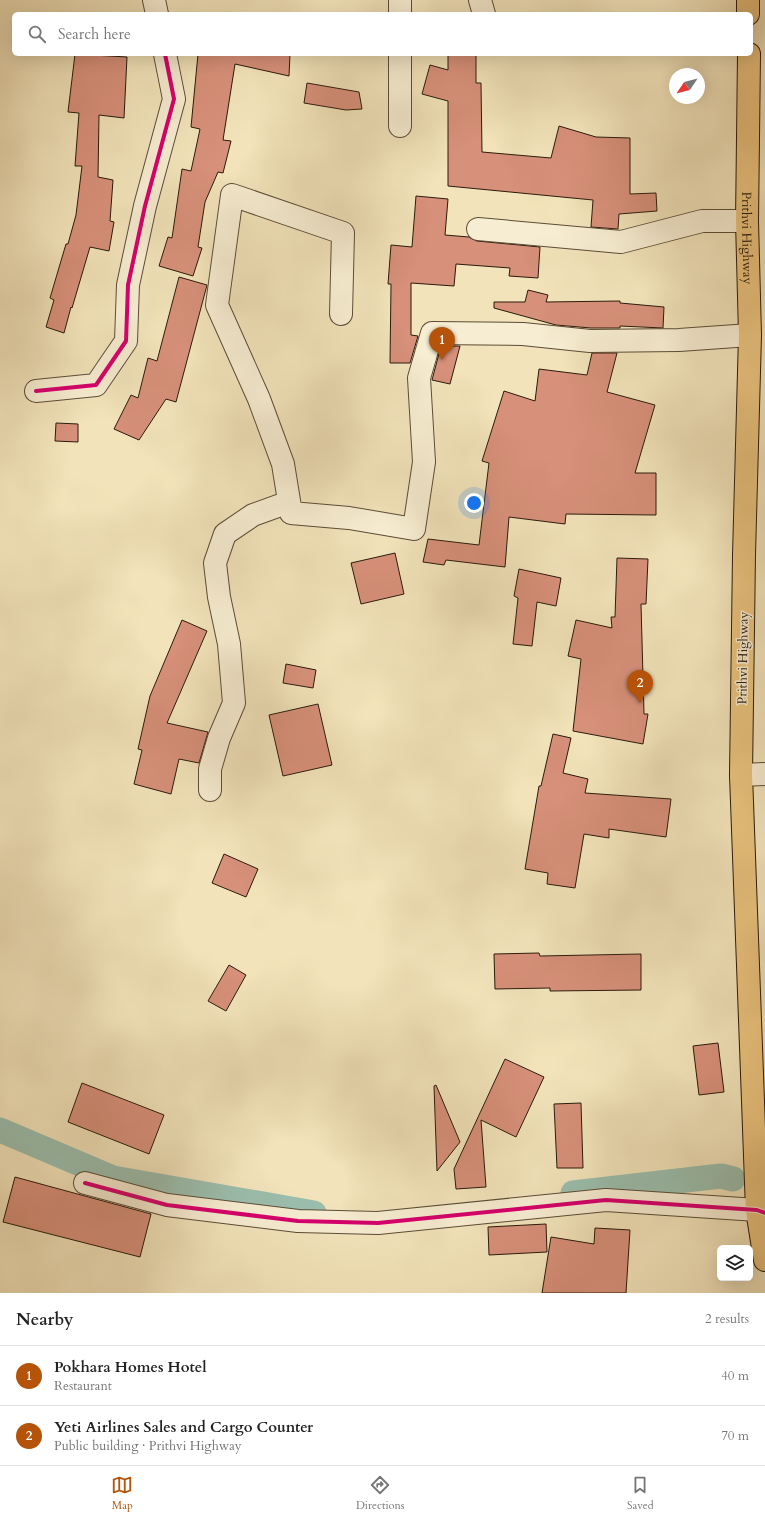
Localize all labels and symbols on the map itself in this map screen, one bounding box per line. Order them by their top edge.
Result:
north arrow [669,68,705,104]
street label: Prithvi Highway [737,191,757,285]
pin: 1 [429,327,455,360]
your location [464,493,484,513]
street label: Prithvi Highway [733,611,753,705]
pin: 2 [627,670,653,703]

